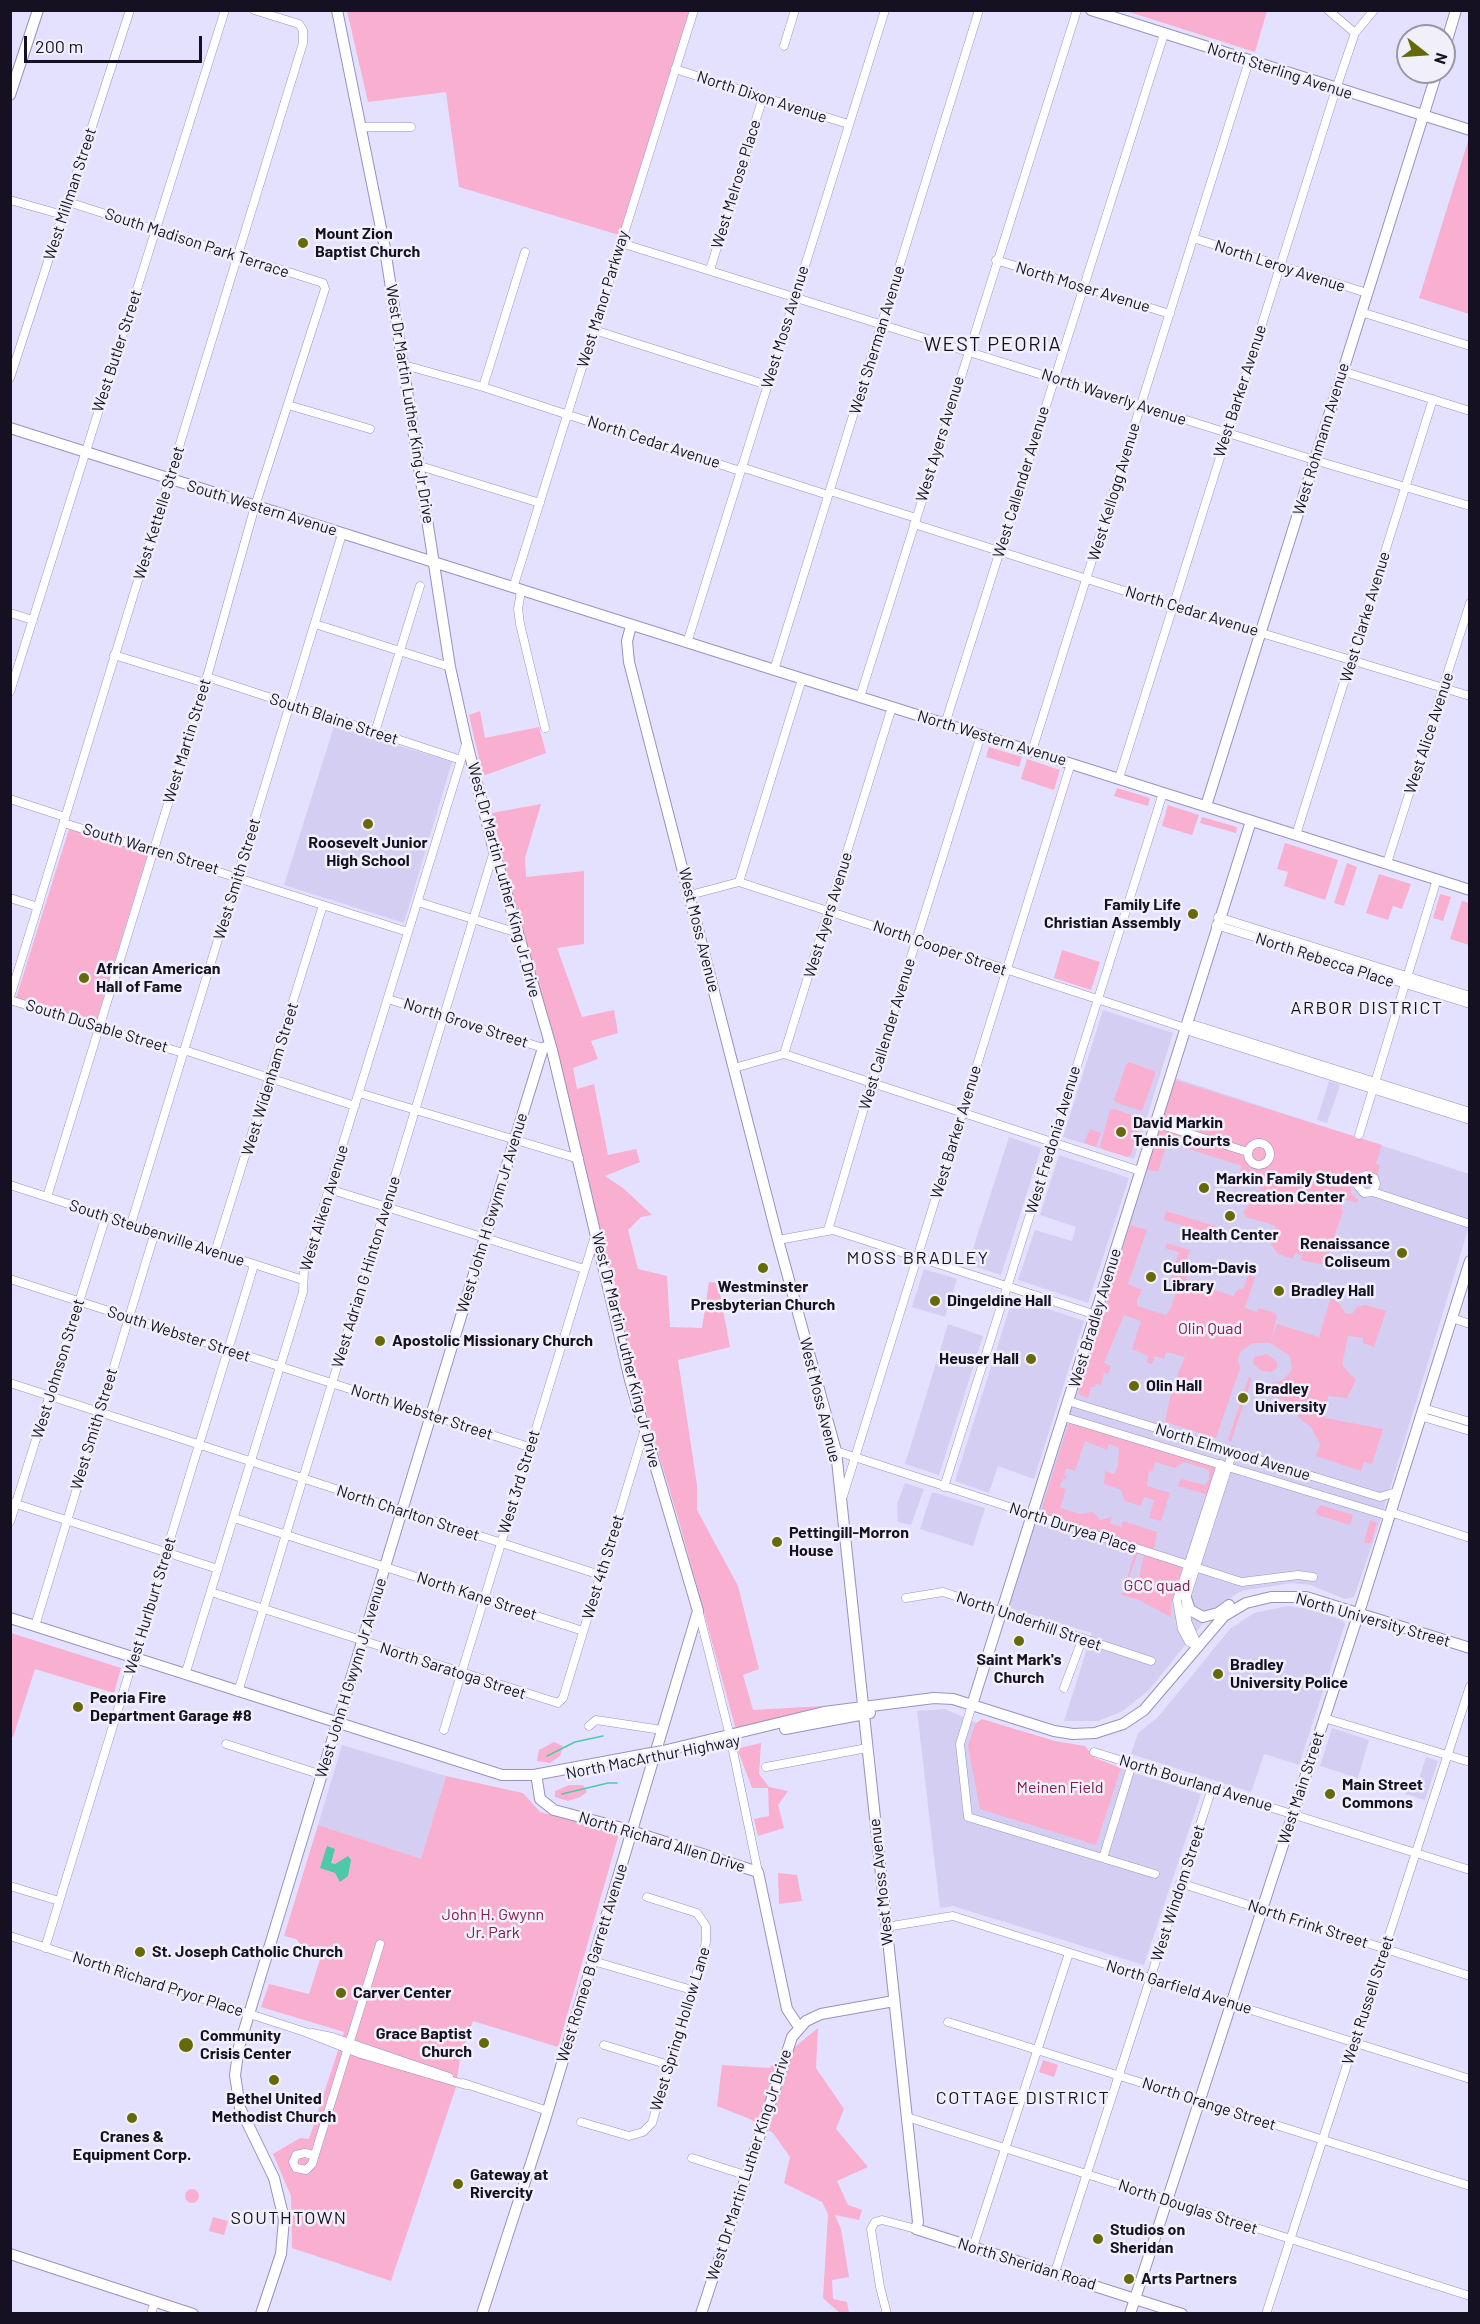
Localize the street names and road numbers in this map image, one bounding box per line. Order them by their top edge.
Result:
street label: North Sterling Avenue [1205,38,1355,104]
street label: North Dixon Avenue [694,67,830,127]
street label: West Melrose Place [707,117,765,251]
street label: West Millman Street [40,125,100,263]
street label: South Madison Park Terrace [102,204,292,282]
street label: West Manor Parkway [573,228,633,370]
street label: North Leroy Avenue [1212,236,1348,296]
street label: North Moser Avenue [1013,257,1153,317]
street label: West Moss Avenue [757,263,813,391]
street label: West Sherman Avenue [845,263,909,417]
street label: West Dr Martin Luther King Jr Drive [382,283,438,525]
street label: West Butler Street [88,287,146,415]
street label: West Barker Avenue [1209,322,1271,460]
street label: West Rohmann Avenue [1289,361,1353,517]
street label: North Waverly Avenue [1039,364,1189,430]
street label: West Ayers Avenue [912,374,968,504]
street label: West Callender Avenue [989,404,1053,560]
street label: North Cedar Avenue [585,412,723,472]
street label: West Kellogg Avenue [1084,421,1144,563]
street label: West Kettelle Street [129,444,189,582]
street label: South Western Avenue [184,476,340,540]
street label: West Clarke Avenue [1336,549,1394,685]
street label: North Cedar Avenue [1123,582,1261,640]
street label: West Alice Avenue [1400,670,1458,796]
street label: West Martin Street [159,676,215,806]
street label: South Blaine Street [267,689,401,749]
street label: North Western Avenue [915,706,1069,770]
street label: West Dr Martin Luther King Jr Drive [463,760,545,1000]
street label: West Smith Street [209,816,265,942]
street label: South Warren Street [81,819,221,879]
street label: West Ayers Avenue [800,850,856,980]
street label: West Moss Avenue [674,866,724,994]
street label: North Cooper Street [871,916,1009,980]
street label: North Rebecca Place [1253,929,1397,991]
street label: West Callender Avenue [855,956,919,1112]
street label: North Grove Street [401,994,531,1052]
street label: South DuSable Street [24,995,170,1057]
street label: West Widenham Street [238,1000,302,1158]
street label: West Barker Avenue [927,1063,985,1201]
street label: West Fredonia Avenue [1021,1064,1085,1216]
street label: West John H Gwynn Jr Avenue [452,1110,532,1316]
street label: West Aiken Avenue [296,1143,352,1273]
street label: West Adrian G Hinton Avenue [328,1174,404,1370]
street label: South Steubenville Avenue [67,1196,247,1270]
street label: West Dr Martin Luther King Jr Drive [587,1230,665,1470]
street label: West Bradley Avenue [1065,1246,1125,1390]
street label: West Johnson Street [28,1297,88,1441]
street label: South Webster Street [105,1302,253,1366]
street label: West Moss Avenue [795,1336,845,1464]
street label: West Smith Street [66,1366,122,1492]
street label: North Webster Street [349,1380,495,1444]
street label: North Elmwood Avenue [1153,1419,1313,1485]
street label: West 3rd Street [494,1428,544,1536]
street label: North Charlton Street [334,1481,482,1545]
street label: North Duryea Place [1007,1498,1139,1558]
street label: West 4th Street [578,1512,628,1622]
street label: West Hurlburt Street [120,1535,180,1677]
street label: North Kane Street [415,1568,539,1624]
street label: West John H Gwynn Jr Avenue [311,1575,391,1781]
street label: North Underhill Street [954,1587,1104,1655]
street label: North University Street [1294,1589,1452,1651]
street label: North Saratoga Street [377,1638,529,1704]
street label: West Main Street [1274,1729,1328,1847]
street label: North MacArthur Highway [564,1731,742,1783]
street label: North Bourland Avenue [1117,1750,1275,1816]
street label: North Richard Allen Drive [576,1808,748,1876]
street label: West Moss Avenue [865,1817,897,1947]
street label: West Windom Street [1147,1822,1209,1964]
street label: West Romeo B Garrett Avenue [553,1861,631,2065]
street label: North Frink Street [1245,1895,1371,1953]
street label: West Russell Street [1338,1933,1398,2067]
street label: West Spring Hollow Lane [646,1945,714,2113]
street label: North Richard Pryor Place [70,1947,246,2021]
street label: North Garfield Avenue [1104,1956,1254,2018]
street label: West Dr Martin Luther King Jr Drive [702,2047,796,2283]
street label: North Orange Street [1140,2073,1278,2135]
street label: North Douglas Street [1116,2175,1260,2239]
street label: North Sheridan Road [956,2234,1098,2294]

